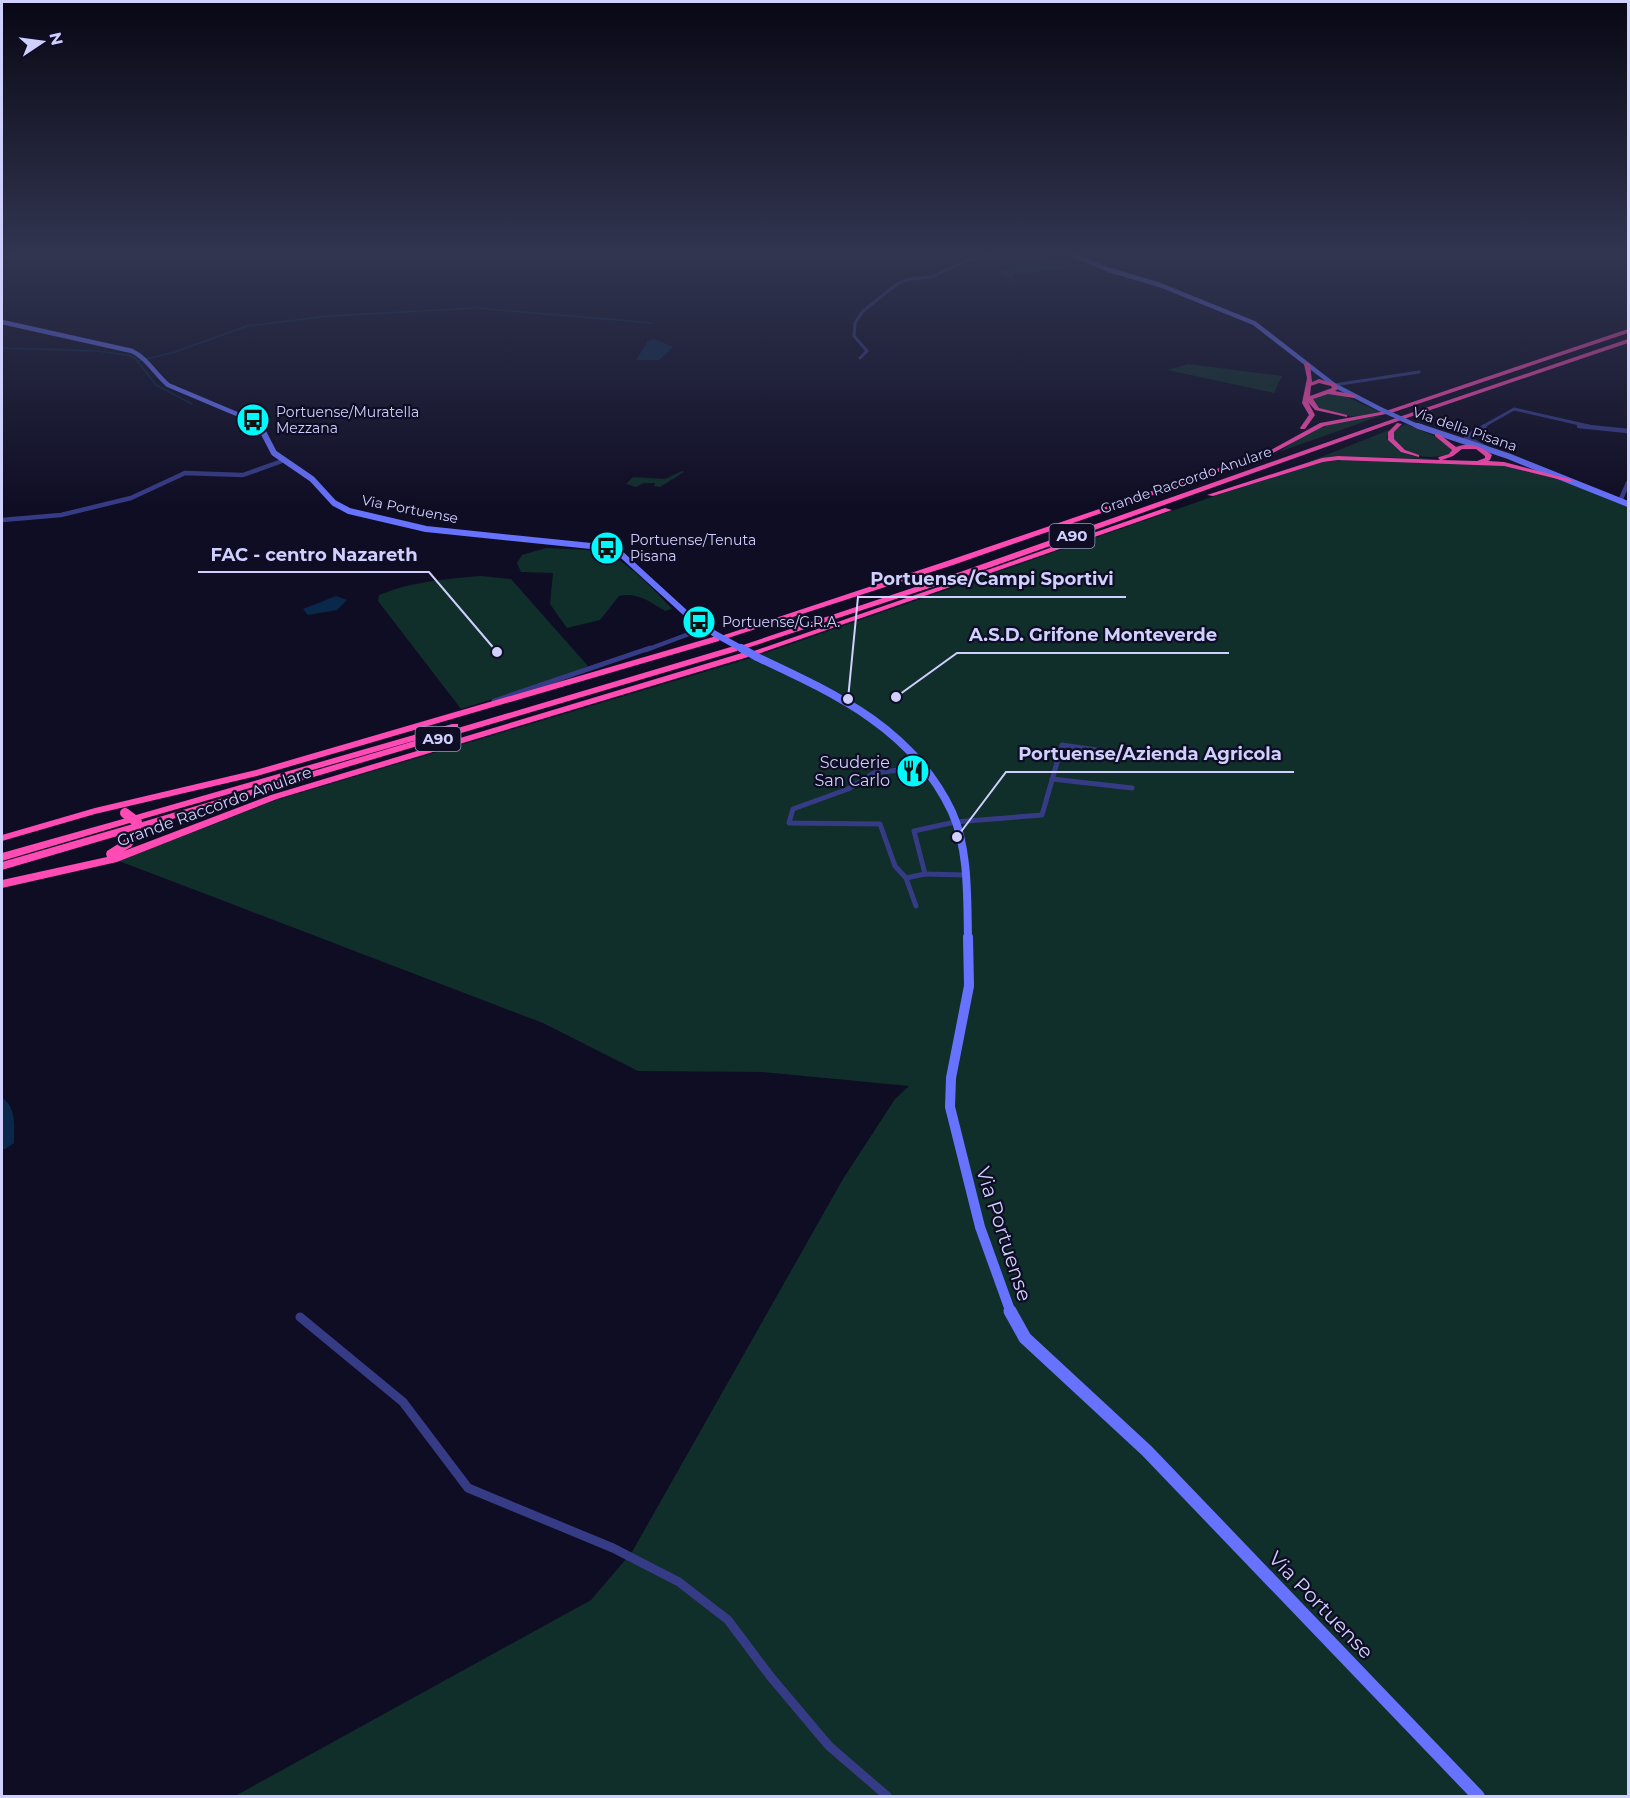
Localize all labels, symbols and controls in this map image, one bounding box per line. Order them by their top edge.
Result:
north arrow [12,12,72,72]
text: N [45,30,67,47]
bus stop icon: Portuense/Muratella Mezzana [235,402,271,438]
place label: Portuense/Muratella Mezzana [276,403,419,437]
street label: Via della Pisana [1410,403,1520,455]
street label: Grande Raccordo Anulare [1098,442,1274,518]
street label: Via Portuense [360,491,460,527]
road number: A90 [1050,524,1094,548]
bus stop icon: Portuense/Tenuta Pisana [589,530,625,566]
place label: Portuense/Tenuta Pisana [630,531,756,565]
callout: FAC - centro Nazareth [198,536,429,572]
text: FAC - centro Nazareth [210,544,418,566]
callout: Portuense/Campi Sportivi [858,561,1126,597]
text: Portuense/Campi Sportivi [870,568,1114,590]
bus stop icon: Portuense/G.R.A. [681,604,717,640]
place label: Portuense/G.R.A. [722,613,840,631]
callout: A.S.D. Grifone Monteverde [957,617,1229,653]
text: A.S.D. Grifone Monteverde [968,624,1217,646]
road number: A90 [416,727,460,751]
callout: Portuense/Azienda Agricola [1006,736,1294,772]
text: Portuense/Azienda Agricola [1018,743,1282,765]
place label: Scuderie San Carlo [814,753,890,790]
restaurant icon: Scuderie San Carlo [895,753,931,789]
street label: Grande Raccordo Anulare [114,762,314,851]
street label: Via Portuense [971,1164,1037,1304]
street label: Via Portuense [1264,1546,1378,1664]

